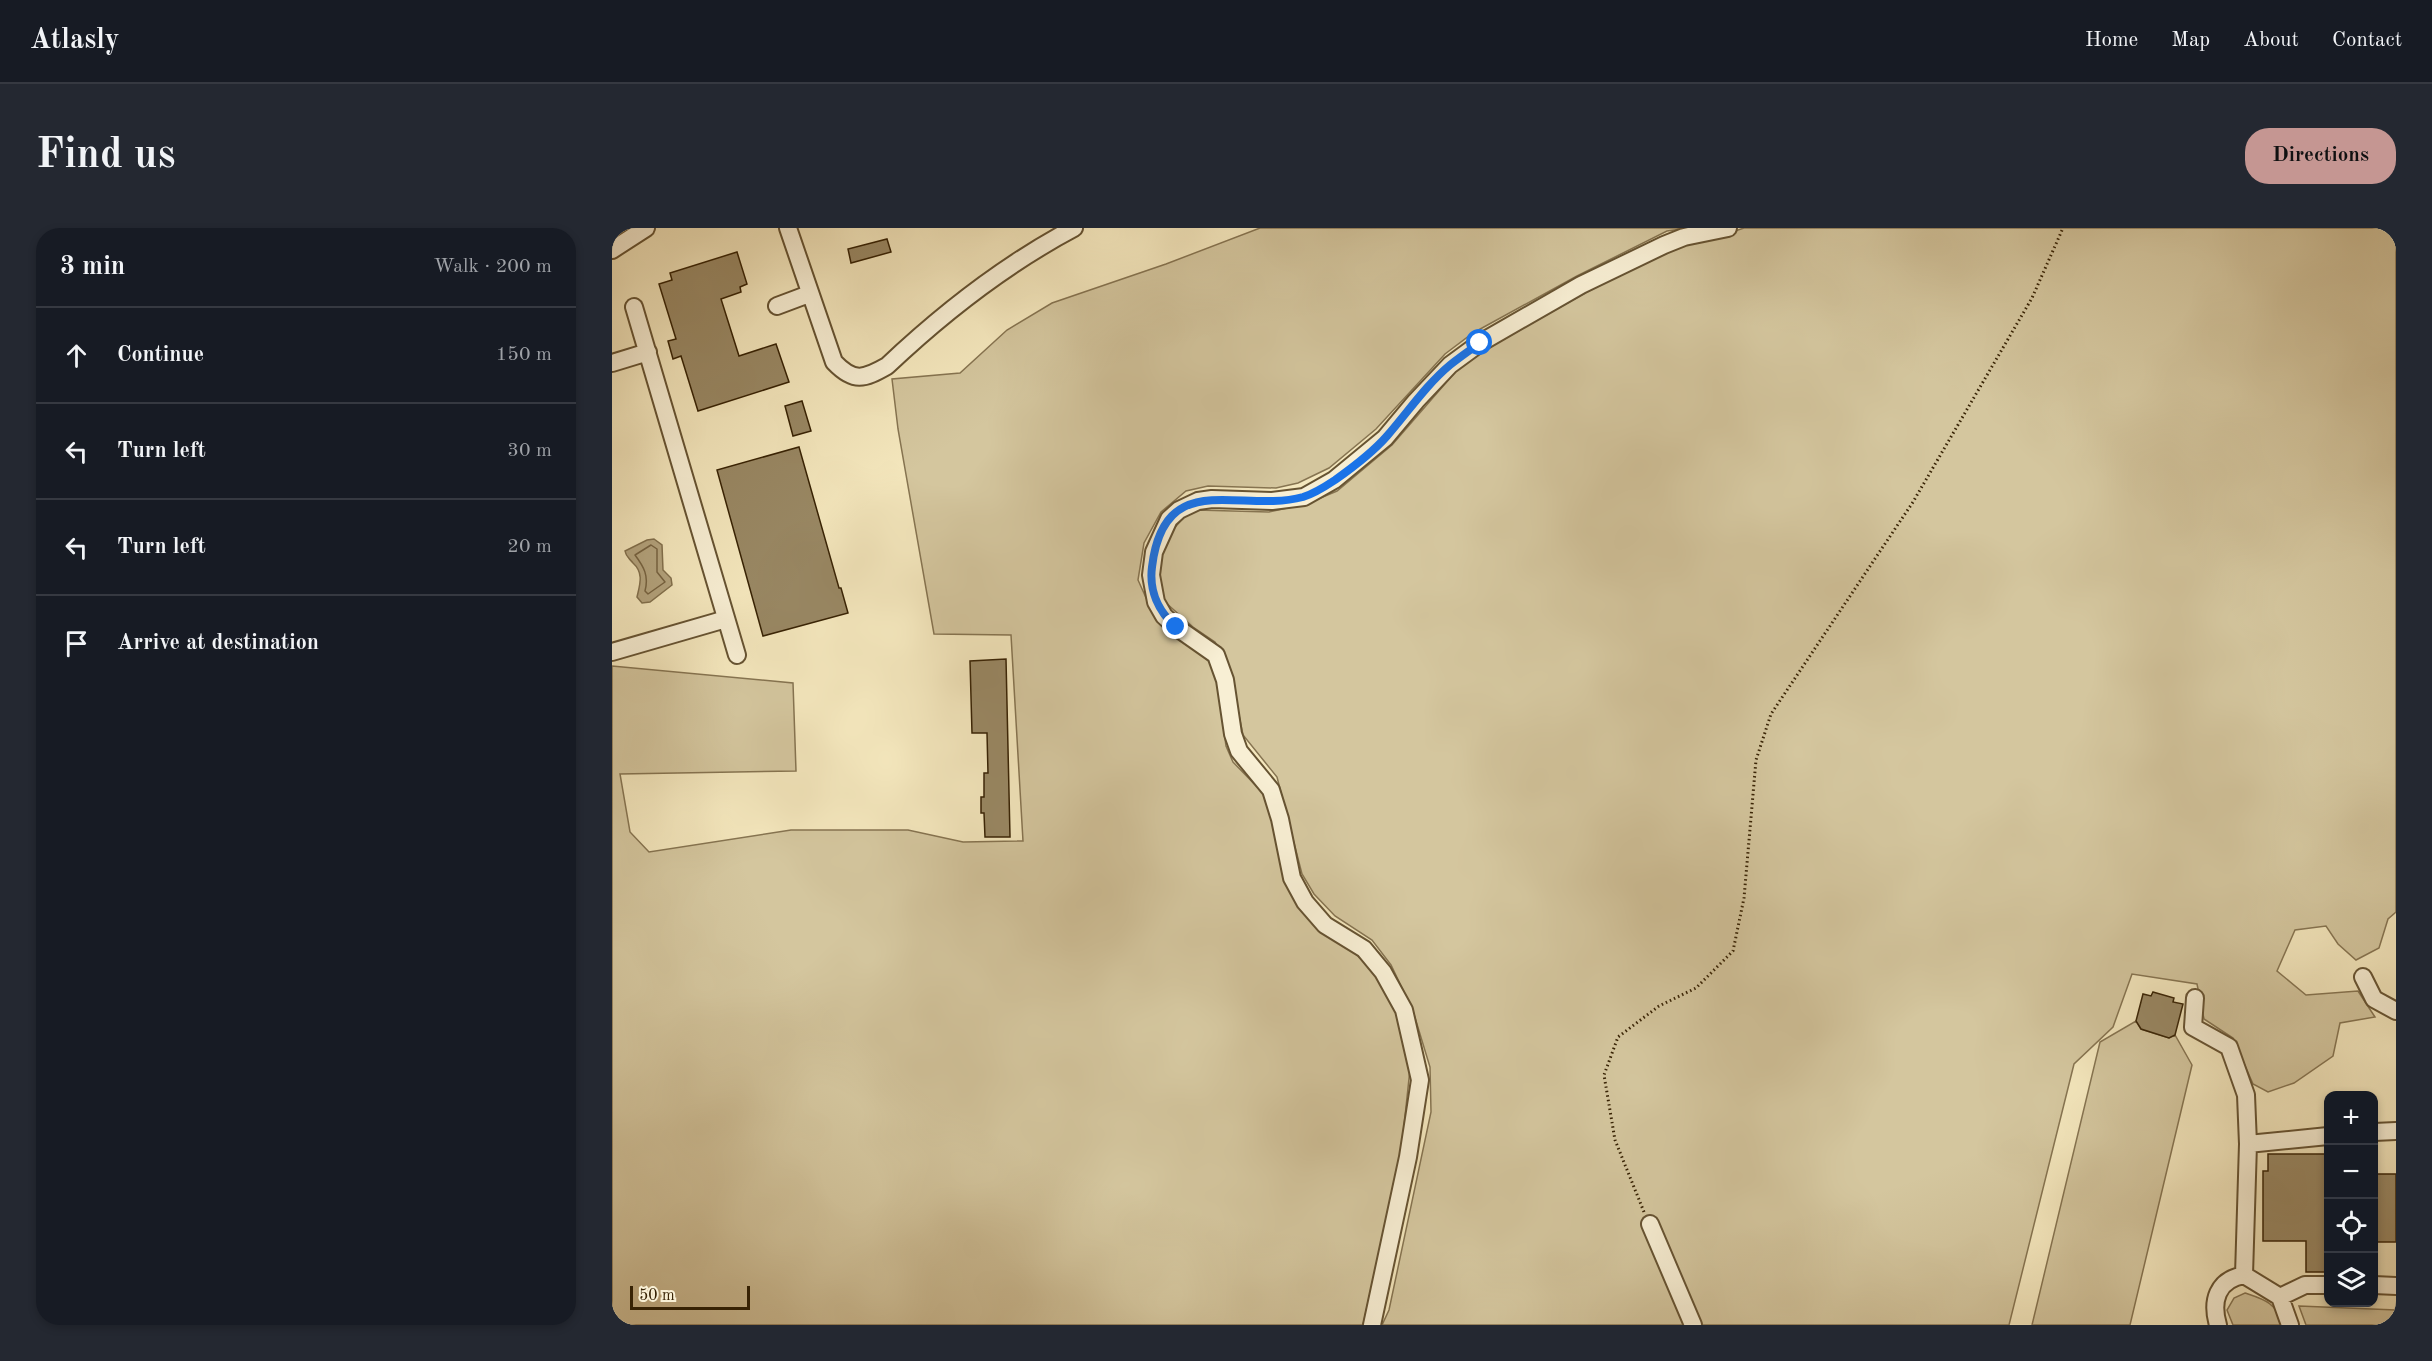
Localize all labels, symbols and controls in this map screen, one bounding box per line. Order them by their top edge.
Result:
text: Atlasly [30,27,120,55]
text: Home [2085,30,2138,51]
text: Map [2171,30,2210,51]
text: About [2243,30,2299,51]
text: Contact [2332,30,2402,51]
button: Directions [2245,128,2396,184]
text: Find us [36,135,175,177]
text: 3 min [60,254,125,280]
text: Walk · 200 m [433,257,552,277]
route start [1466,329,1492,355]
icon: ahead [60,339,93,372]
text: Continue [117,344,204,366]
text: 150 m [496,345,552,365]
icon: left [60,435,93,468]
text: Turn left [117,440,206,462]
text: 30 m [507,441,552,461]
icon: left [60,531,93,564]
text: Turn left [117,536,206,558]
text: 20 m [507,537,552,557]
route end [1162,613,1188,639]
icon: arrive [60,627,93,660]
text: Arrive at destination [117,632,319,654]
map controls [2324,1091,2378,1307]
button: + [2324,1091,2378,1145]
button: − [2324,1145,2378,1199]
button: locate [2324,1199,2378,1253]
button: layers [2324,1253,2378,1307]
scale bar [630,1283,750,1310]
text: 50 m [639,1288,675,1304]

